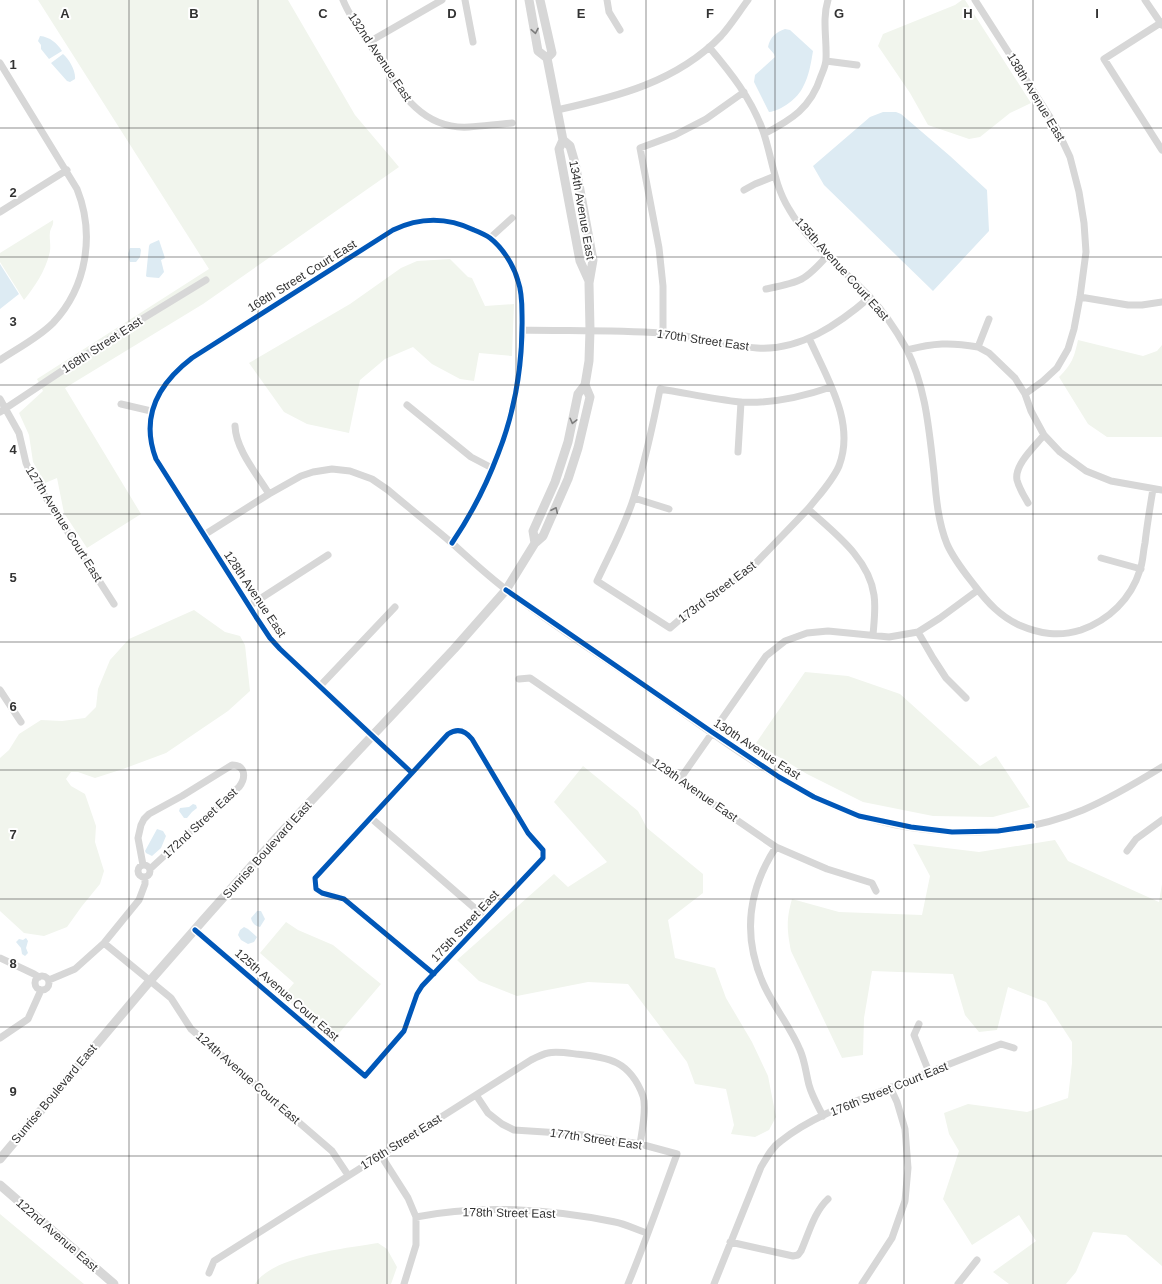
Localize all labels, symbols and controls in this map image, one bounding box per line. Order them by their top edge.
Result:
text: A [60,6,70,21]
text: B [189,6,199,21]
text: C [318,6,328,21]
text: D [447,6,457,21]
text: E [577,6,586,21]
text: F [706,6,714,21]
text: G [834,6,844,21]
text: H [963,6,973,21]
text: I [1095,6,1099,21]
street label: 132nd Avenue East [345,10,415,105]
one-way arrow [530,28,538,34]
street label: 138th Avenue East [1004,50,1068,144]
text: 1 [9,57,17,72]
street label: 134th Avenue East [566,159,598,261]
text: 2 [9,185,17,200]
street label: 135th Avenue Court East [792,215,892,324]
street label: 168th Street Court East [245,236,359,315]
text: 3 [9,314,17,329]
street label: 168th Street East [59,314,145,376]
street label: 170th Street East [656,327,751,353]
one-way arrow [569,418,577,425]
text: 4 [9,442,17,457]
street label: 127th Avenue Court East [23,464,106,585]
one-way arrow [550,507,558,515]
street label: 128th Avenue East [221,548,289,640]
street label: 173rd Street East [675,558,759,626]
text: 5 [9,570,17,585]
text: 6 [9,699,17,714]
street label: 130th Avenue East [711,716,804,783]
street label: 129th Avenue East [650,755,741,825]
street label: 172nd Street East [160,785,240,861]
street label: Sunrise Boulevard East [220,798,315,901]
text: 7 [9,827,17,842]
street label: 175th Street East [428,887,502,965]
street label: 125th Avenue Court East [232,946,342,1044]
text: 8 [9,956,17,971]
street label: 124th Avenue Court East [193,1029,303,1127]
street label: Sunrise Boulevard East [8,1041,100,1147]
street label: 176th Street Court East [828,1059,950,1119]
text: 9 [9,1084,17,1099]
street label: 176th Street East [358,1111,445,1173]
street label: 177th Street East [549,1126,644,1152]
street label: 122nd Avenue East [13,1196,101,1275]
street label: 178th Street East [463,1205,556,1221]

